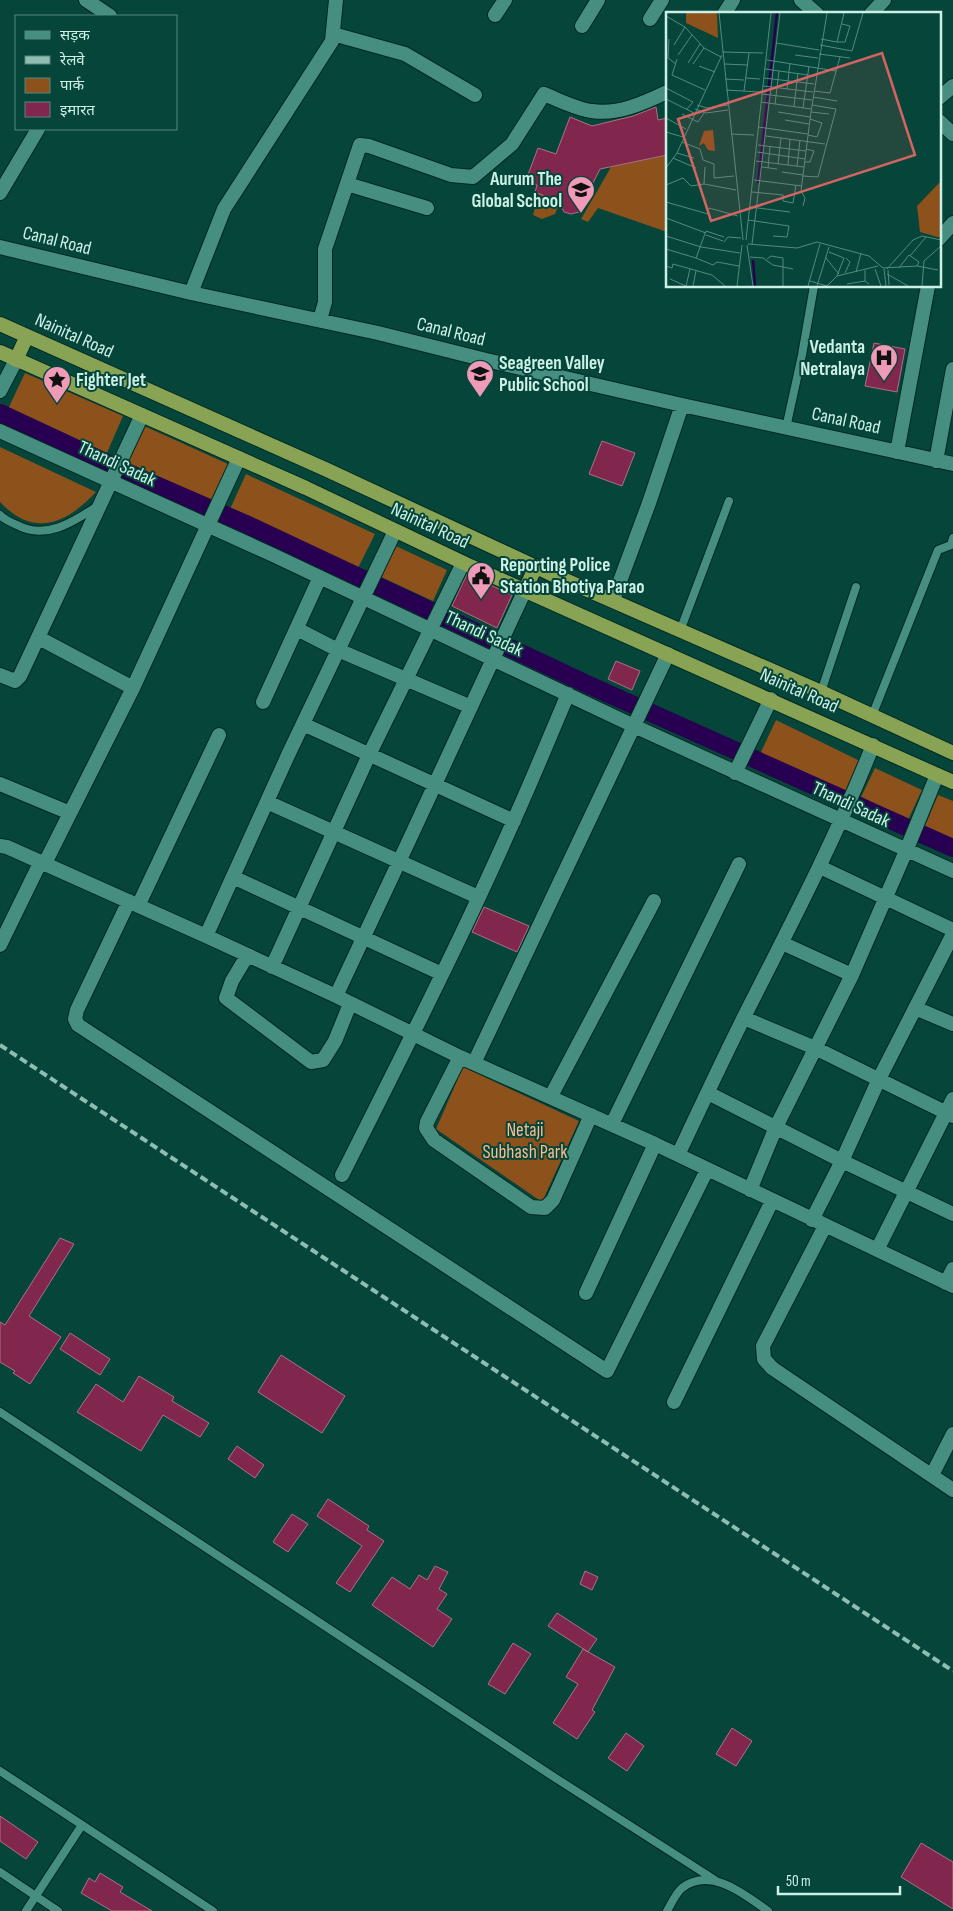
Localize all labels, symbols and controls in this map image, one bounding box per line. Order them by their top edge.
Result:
inset map [666,12,940,288]
legend [15,15,178,130]
text: सड़क [60,26,90,45]
text: रेलवे [59,51,85,70]
text: पार्क [60,76,84,95]
text: इमारत [60,101,95,120]
place label: Aurum The Global School [472,168,562,213]
school or university icon: Aurum The Global School [566,175,596,214]
street label: Canal Road [20,221,94,261]
street label: Nainital Road [31,309,117,363]
street label: Canal Road [414,312,488,352]
place label: Vedanta Netralaya [800,336,865,381]
hospital icon: Vedanta Netralaya [869,343,899,382]
place label: Seagreen Valley Public School [499,352,605,397]
school or university icon: Seagreen Valley Public School [465,359,495,398]
place icon: Fighter Jet [42,365,72,404]
place label: Fighter Jet [76,369,146,392]
street label: Canal Road [809,402,883,440]
street label: Thandi Sadak [74,436,160,492]
street label: Nainital Road [387,498,473,554]
place label: Reporting Police Station Bhotiya Parao [500,554,645,599]
public building icon: Reporting Police Station Bhotiya Parao [466,561,496,600]
street label: Thandi Sadak [441,606,527,662]
street label: Nainital Road [756,664,842,718]
street label: Thandi Sadak [808,777,894,833]
park label: Netaji Subhash Park [482,1119,568,1164]
scale bar [778,1864,900,1896]
text: 50 m [786,1872,811,1891]

